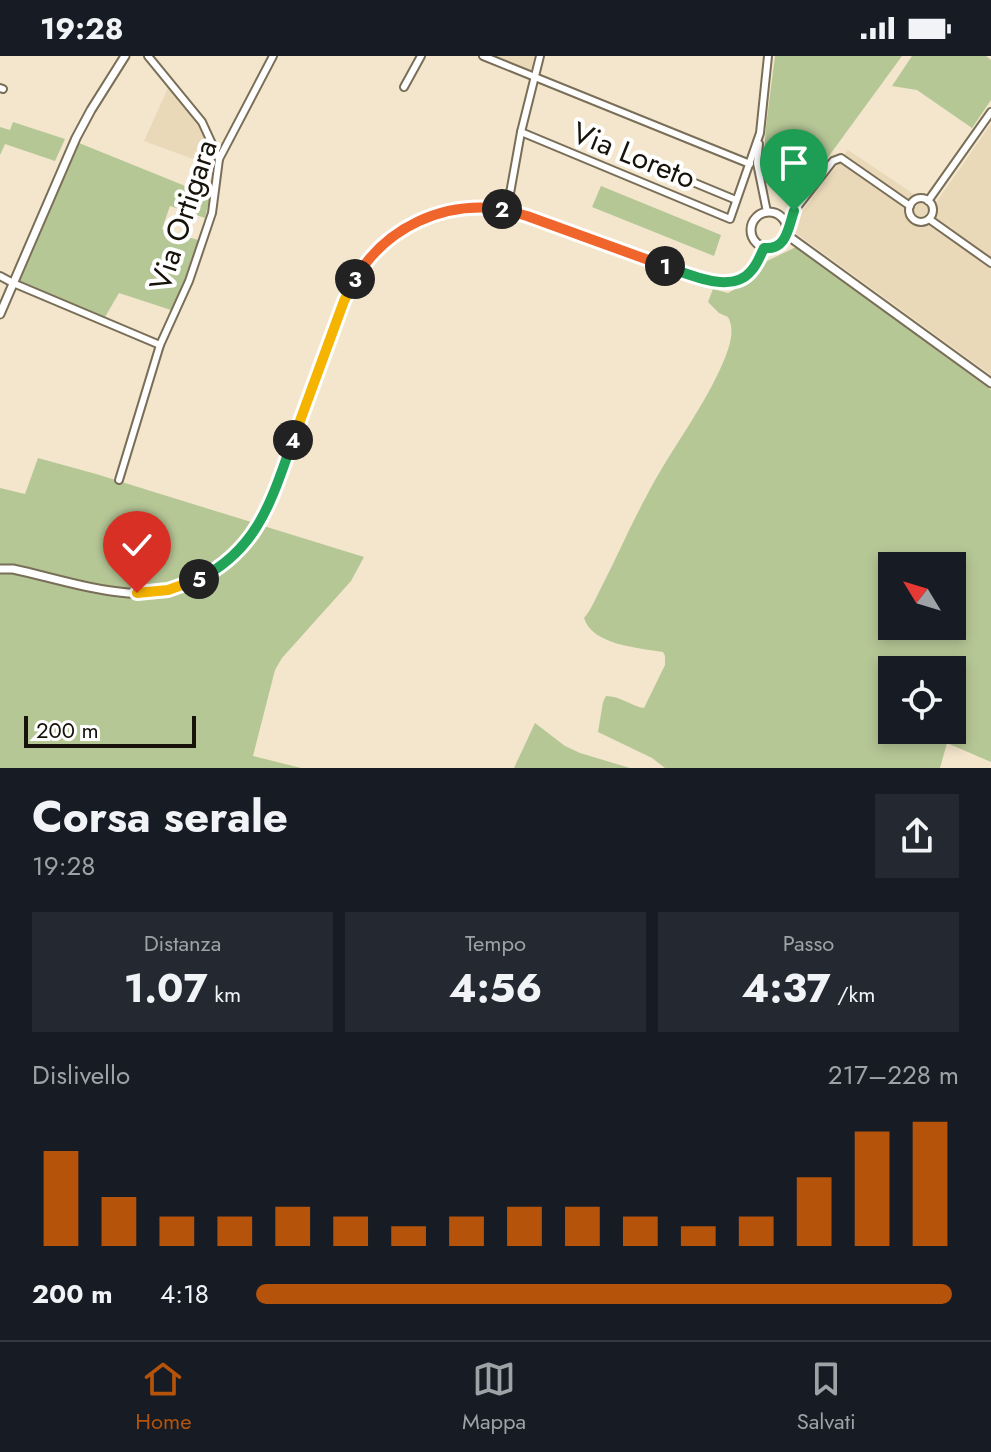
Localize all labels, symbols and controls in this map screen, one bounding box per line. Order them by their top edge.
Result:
text: 19:28 [40,7,124,50]
street label: Via Loreto [566,111,702,199]
pin [760,129,828,211]
street label: Via Ortigara [138,134,228,296]
icon: arrive [772,141,816,185]
pin: 2 [482,189,522,229]
text: 2 [495,193,509,225]
pin: 1 [645,246,685,286]
text: 1 [659,250,671,282]
pin: 3 [335,259,375,299]
text: 3 [348,263,362,295]
pin: 4 [273,420,313,460]
text: 4 [285,424,301,456]
pin [103,511,171,593]
icon: check [115,523,159,567]
north arrow [878,552,966,640]
map controls [878,552,966,744]
pin: 5 [179,559,219,599]
text: 5 [192,563,206,595]
button: locate [878,656,966,744]
scale bar [24,712,196,748]
text: 200 m [36,714,99,746]
text: Corsa serale [32,785,288,849]
button: share [875,794,959,878]
text: 19:28 [32,847,95,885]
text: Distanza [144,927,221,959]
text: Tempo [465,927,526,959]
text: Passo [783,927,834,959]
text: 1.07 [124,959,208,1017]
text: 4:56 [449,959,542,1017]
text: 4:37 [742,959,831,1017]
text: km [208,978,241,1010]
text: /km [831,978,875,1010]
text: Dislivello [32,1056,130,1094]
text: 217–228 m [828,1056,959,1094]
text: 200 m [32,1275,113,1313]
text: 4:18 [160,1275,209,1313]
tab: Home [135,1357,192,1437]
tab: Mappa [462,1357,526,1437]
tab: Salvati [797,1357,856,1437]

